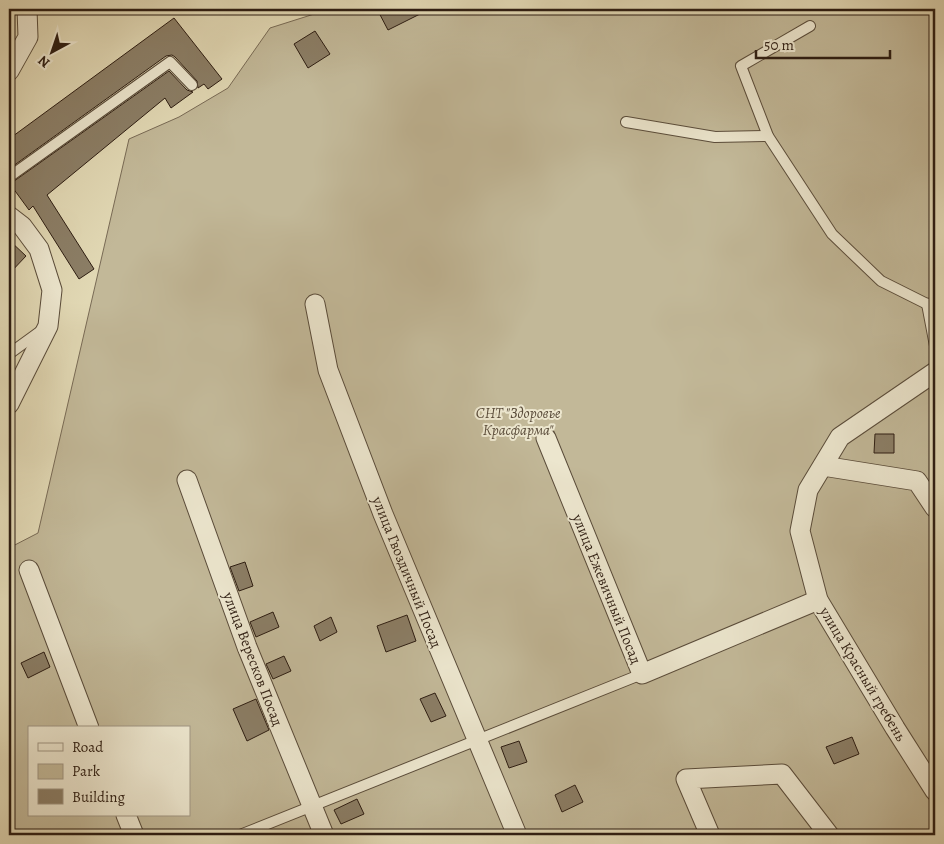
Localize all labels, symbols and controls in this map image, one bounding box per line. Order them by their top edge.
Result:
north arrow [28,28,78,78]
scale bar [756,28,890,60]
text: 50 m [764,35,794,55]
text: N [34,51,54,72]
park label: СНТ "Здоровье Красфарма" [476,403,561,440]
street label: улица Гвоздичный Посад [367,492,447,651]
street label: улица Ежевичный Посад [567,510,646,667]
street label: улица Вересков Посад [218,588,288,729]
street label: улица Красный гребень [814,602,911,745]
legend [28,726,190,816]
text: Road [72,737,104,757]
text: Park [72,761,101,781]
text: Building [72,787,125,807]

